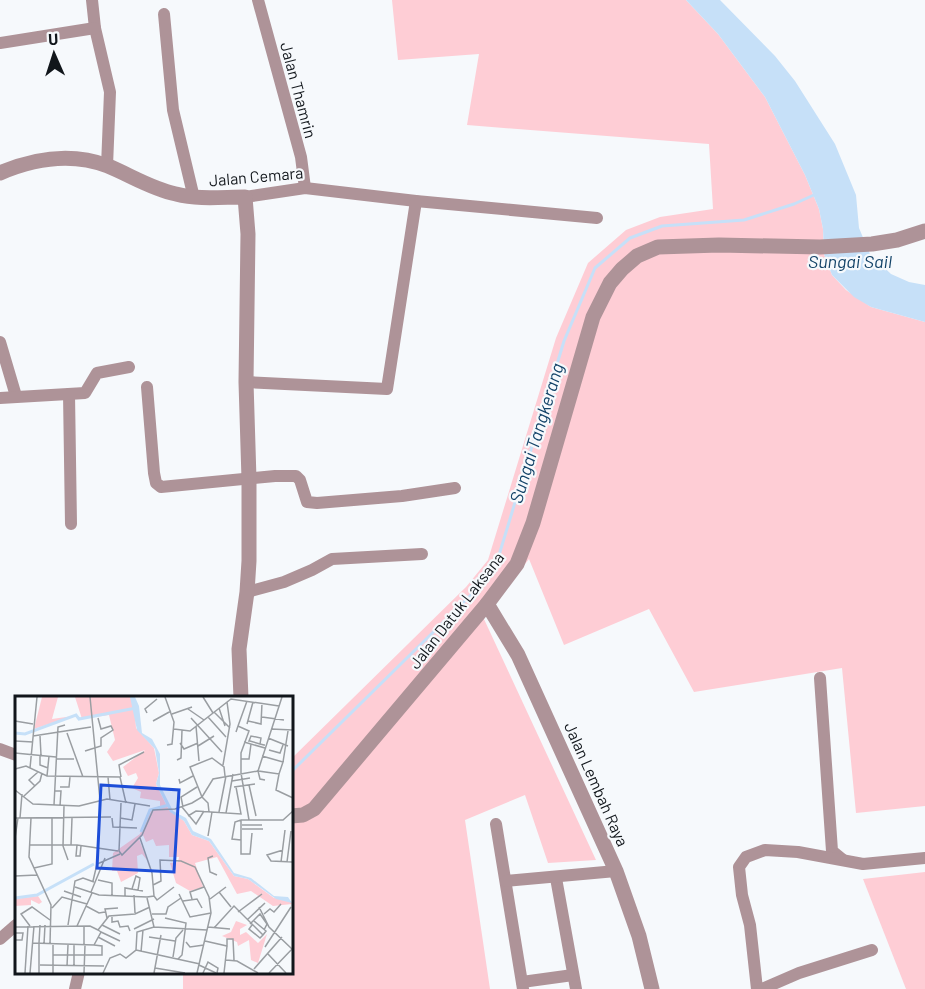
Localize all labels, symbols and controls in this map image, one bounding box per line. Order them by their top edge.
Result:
north arrow [24,24,84,84]
text: U [48,29,59,48]
street label: Jalan Thamrin [277,40,321,140]
street label: Jalan Cemara [208,162,304,190]
water label: Sungai Sail [808,250,892,272]
water label: Sungai Tangkerang [504,360,568,506]
street label: Jalan Datuk Laksana [405,548,507,672]
inset map [15,696,292,974]
street label: Jalan Lembah Raya [561,719,633,849]

